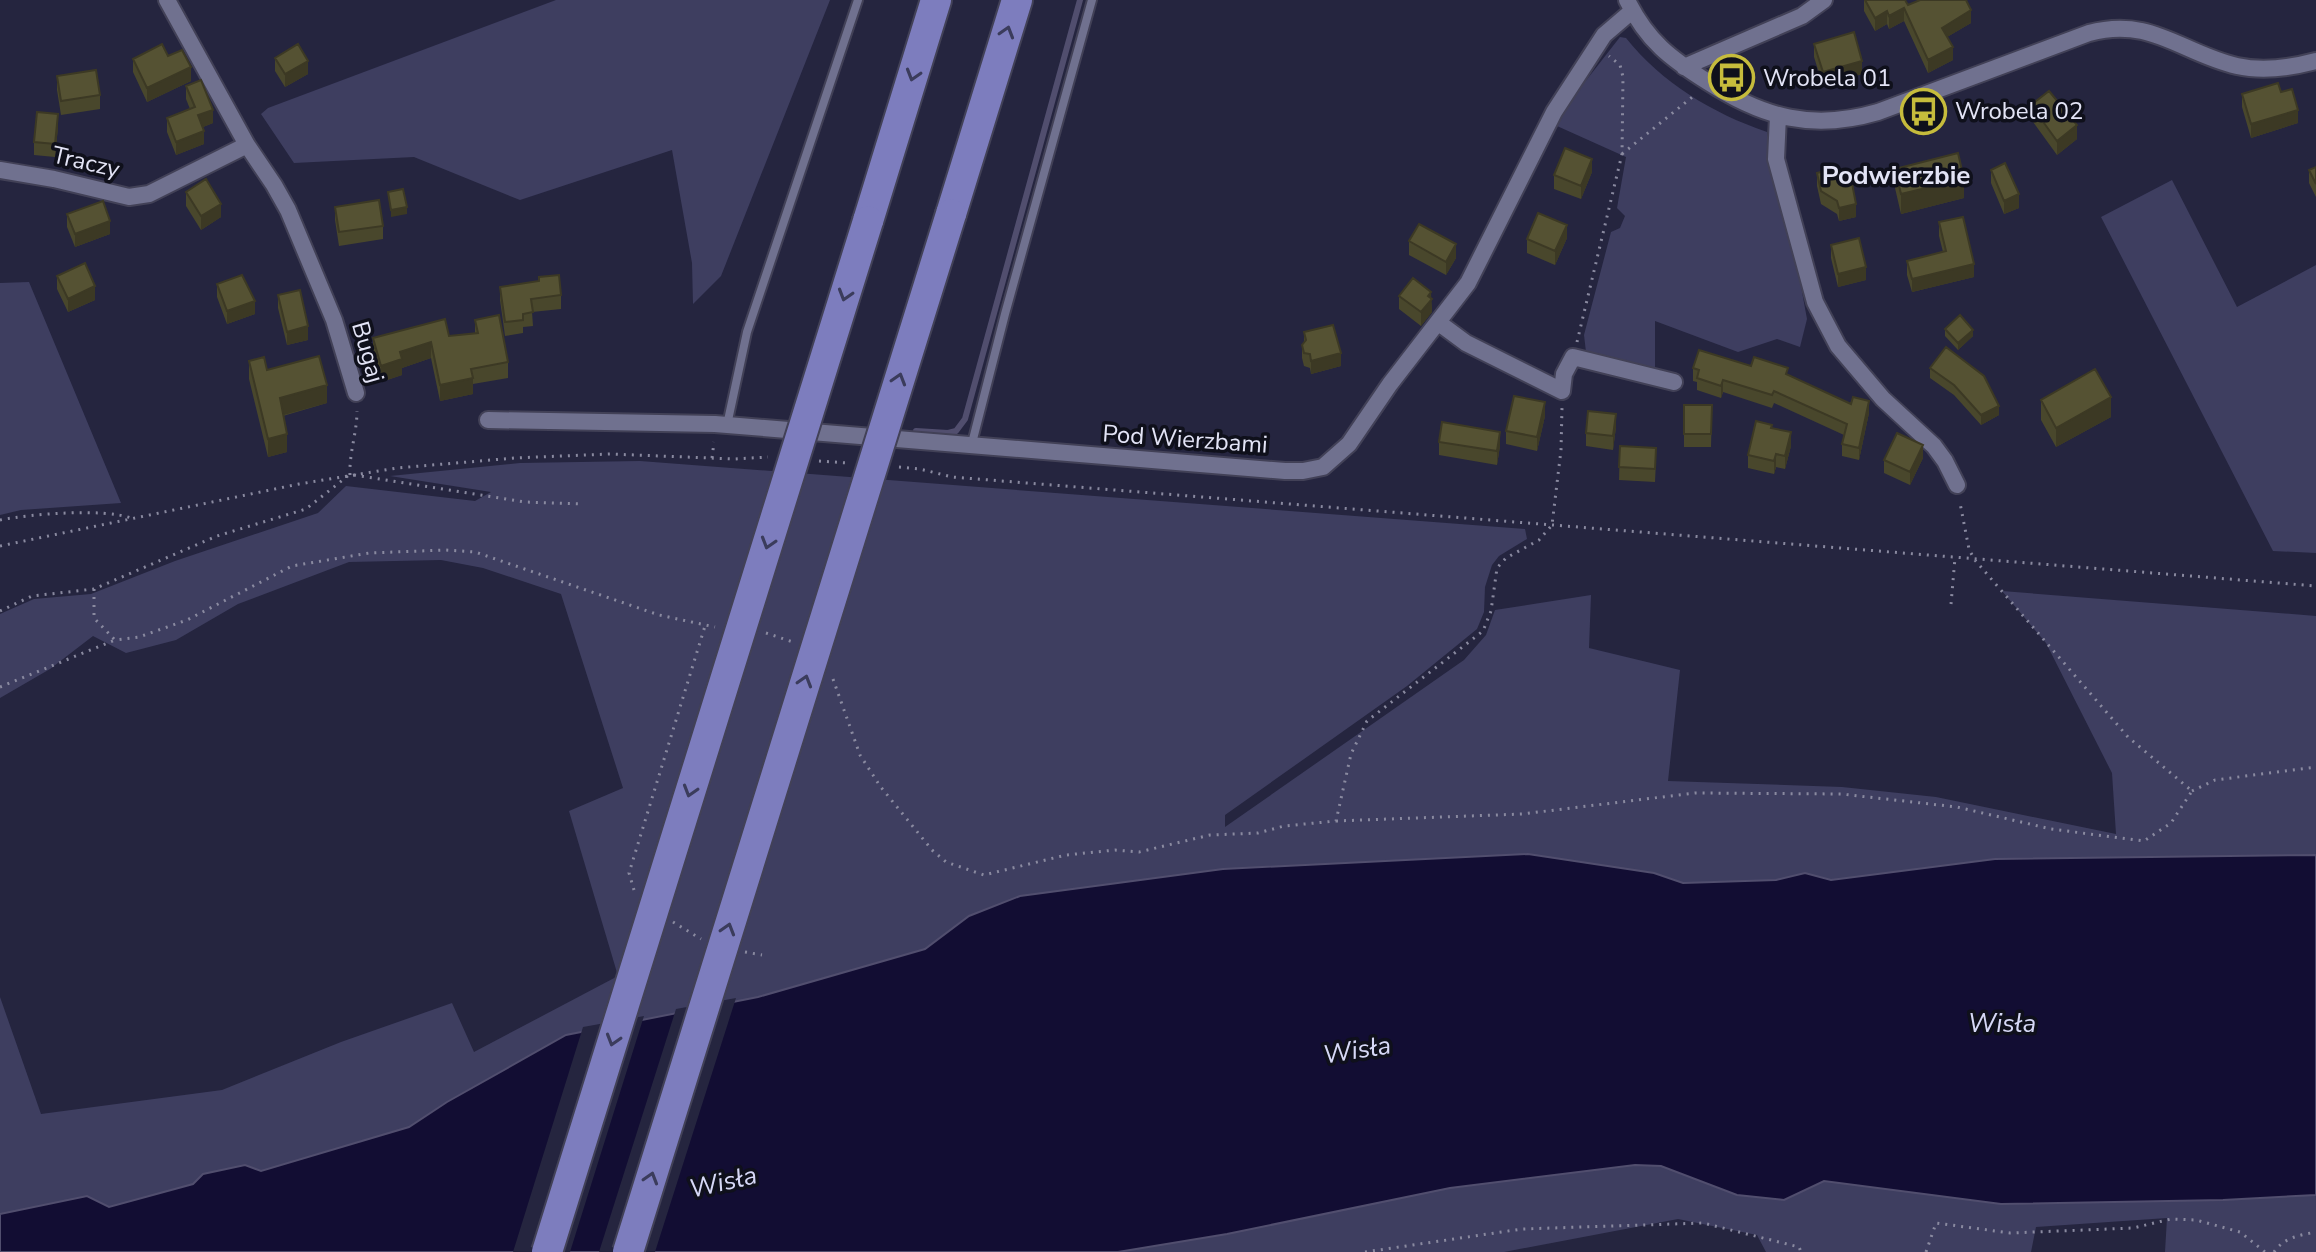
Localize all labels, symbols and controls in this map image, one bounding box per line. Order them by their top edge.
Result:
one-way arrow [998,26,1014,40]
bus stop icon: Wrobela 01 [1708,54,1756,102]
place label: Wrobela 01 [1763,62,1891,94]
one-way arrow [906,67,922,81]
bus stop icon: Wrobela 02 [1900,87,1948,135]
place label: Wrobela 02 [1955,95,2083,127]
street label: Traczy [49,139,123,185]
district label: Podwierzbie [1822,158,1970,193]
one-way arrow [838,288,854,301]
street label: Bugaj [344,318,392,386]
one-way arrow [890,373,906,387]
street label: Pod Wierzbami [1101,417,1269,461]
one-way arrow [761,536,777,550]
one-way arrow [796,675,812,689]
one-way arrow [683,784,699,798]
one-way arrow [719,923,735,937]
water label: Wisła [1968,1006,2036,1041]
water label: Wisła [1320,1027,1394,1073]
one-way arrow [606,1032,622,1046]
water label: Wisła [686,1157,760,1207]
one-way arrow [642,1171,658,1185]

